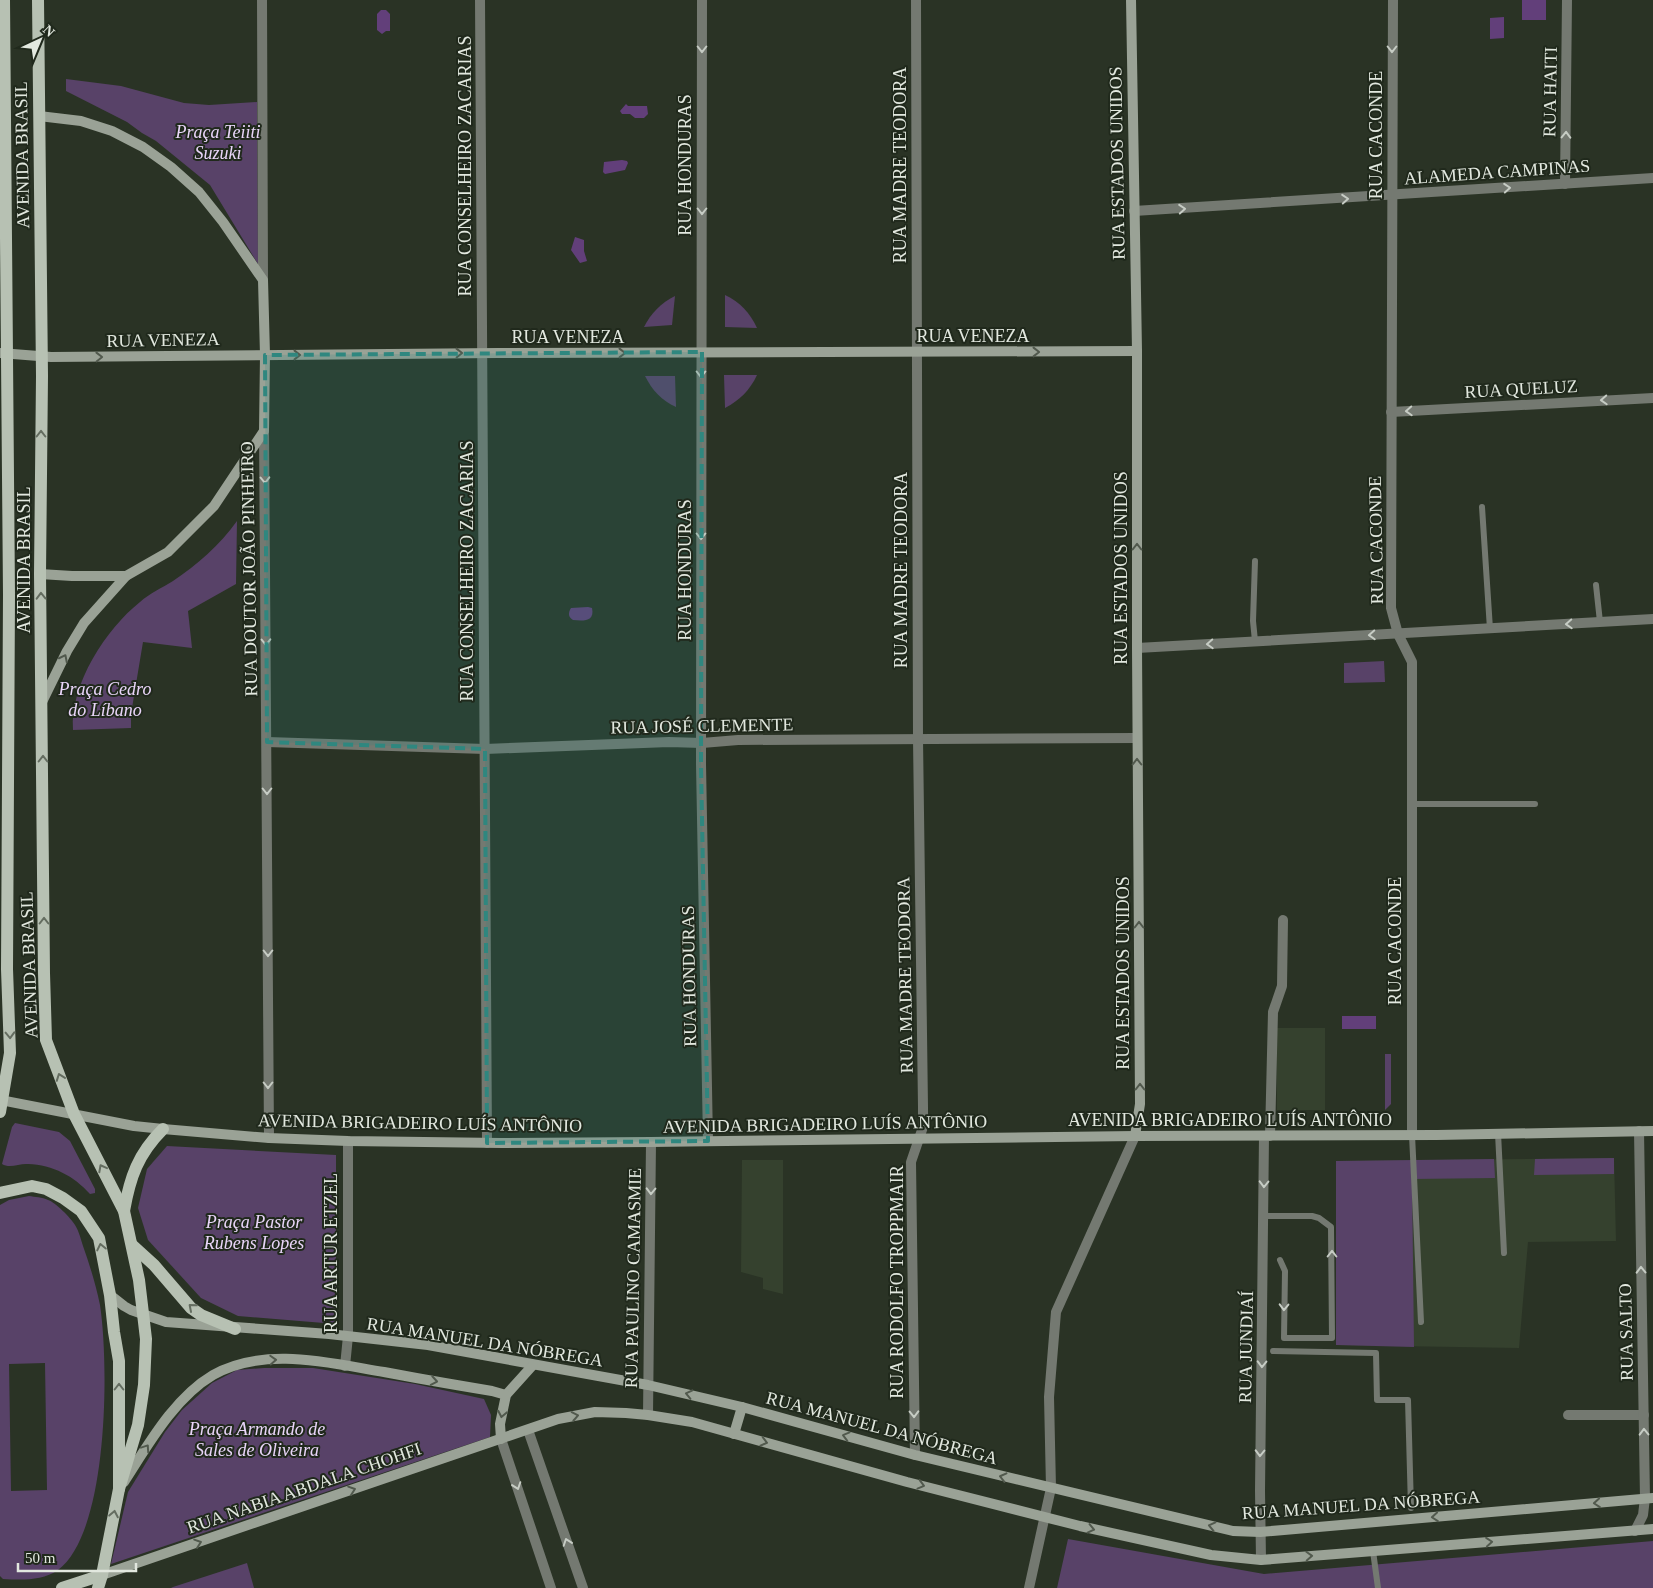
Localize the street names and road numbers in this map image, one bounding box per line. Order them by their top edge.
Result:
street label: RUA CONSELHEIRO ZACARIAS [455,35,475,297]
street label: RUA HAITI [1539,47,1561,137]
street label: RUA ESTADOS UNIDOS [1105,66,1129,260]
street label: RUA MADRE TEODORA [890,67,910,263]
street label: RUA CACONDE [1366,71,1386,199]
street label: AVENIDA BRASIL [11,81,33,229]
street label: RUA HONDURAS [675,94,695,236]
street label: ALAMEDA CAMPINAS [1403,156,1591,188]
street label: RUA VENEZA [916,326,1030,346]
street label: RUA VENEZA [511,327,625,347]
street label: RUA VENEZA [106,329,220,351]
street label: RUA QUELUZ [1464,376,1578,402]
street label: RUA CONSELHEIRO ZACARIAS [457,440,477,702]
street label: RUA DOUTOR JOÃO PINHEIRO [236,441,261,697]
street label: RUA ESTADOS UNIDOS [1111,471,1131,665]
street label: RUA MADRE TEODORA [891,472,911,668]
street label: RUA CACONDE [1365,476,1387,604]
street label: AVENIDA BRASIL [14,486,34,634]
street label: RUA HONDURAS [675,499,695,641]
street label: RUA JOSÉ CLEMENTE [610,713,794,738]
street label: RUA MADRE TEODORA [893,876,917,1074]
street label: RUA ESTADOS UNIDOS [1113,876,1133,1070]
street label: RUA CACONDE [1385,877,1405,1005]
street label: AVENIDA BRASIL [16,891,42,1039]
street label: RUA HONDURAS [678,905,700,1047]
street label: AVENIDA BRIGADEIRO LUÍS ANTÔNIO [258,1109,582,1136]
street label: AVENIDA BRIGADEIRO LUÍS ANTÔNIO [1068,1109,1392,1130]
street label: AVENIDA BRIGADEIRO LUÍS ANTÔNIO [663,1110,987,1137]
street label: RUA RODOLFO TROPPMAIR [887,1165,907,1399]
street label: RUA PAULINO CAMASMIE [621,1168,645,1388]
street label: RUA ARTUR ETZEL [321,1173,341,1333]
street label: RUA SALTO [1615,1283,1637,1381]
street label: RUA JUNDIAÍ [1234,1291,1257,1403]
street label: RUA MANUEL DA NÓBREGA [365,1312,605,1371]
street label: RUA MANUEL DA NÓBREGA [764,1386,1000,1469]
street label: RUA NABIA ABDALA CHOHFI [184,1438,424,1538]
street label: RUA MANUEL DA NÓBREGA [1241,1486,1481,1523]

